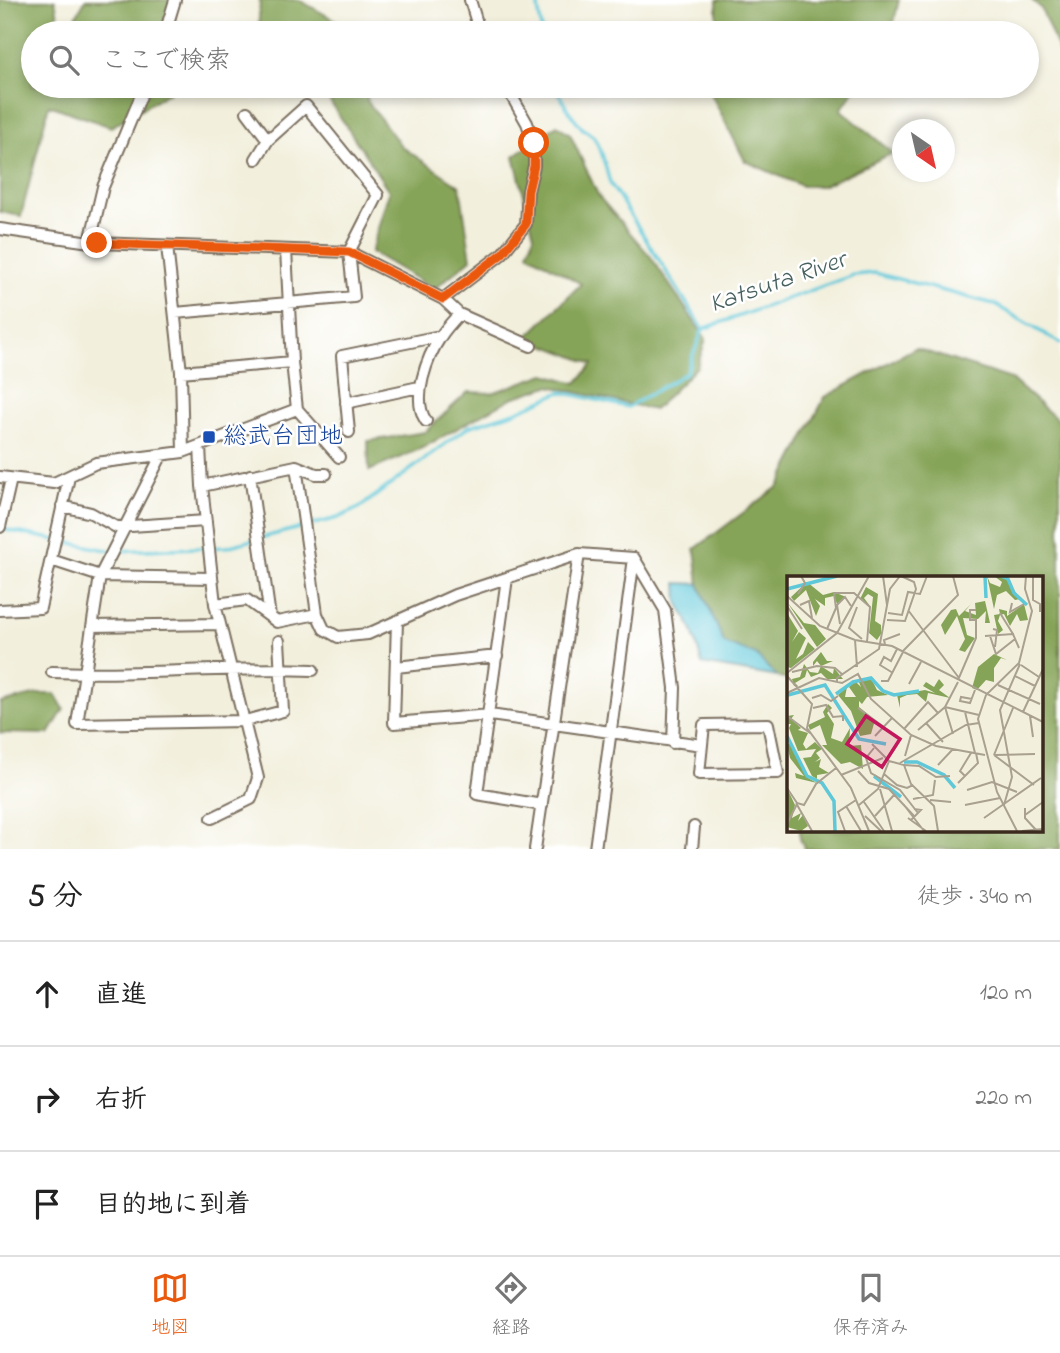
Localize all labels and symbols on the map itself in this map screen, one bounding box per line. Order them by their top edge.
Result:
north arrow [892,119,955,182]
route start [518,127,549,158]
route end [81,227,112,258]
water label: Katsuta River [705,241,854,324]
place label: 総武台団地 [223,420,343,455]
marker: 総武台団地 [201,429,217,445]
inset map [787,576,1042,832]

